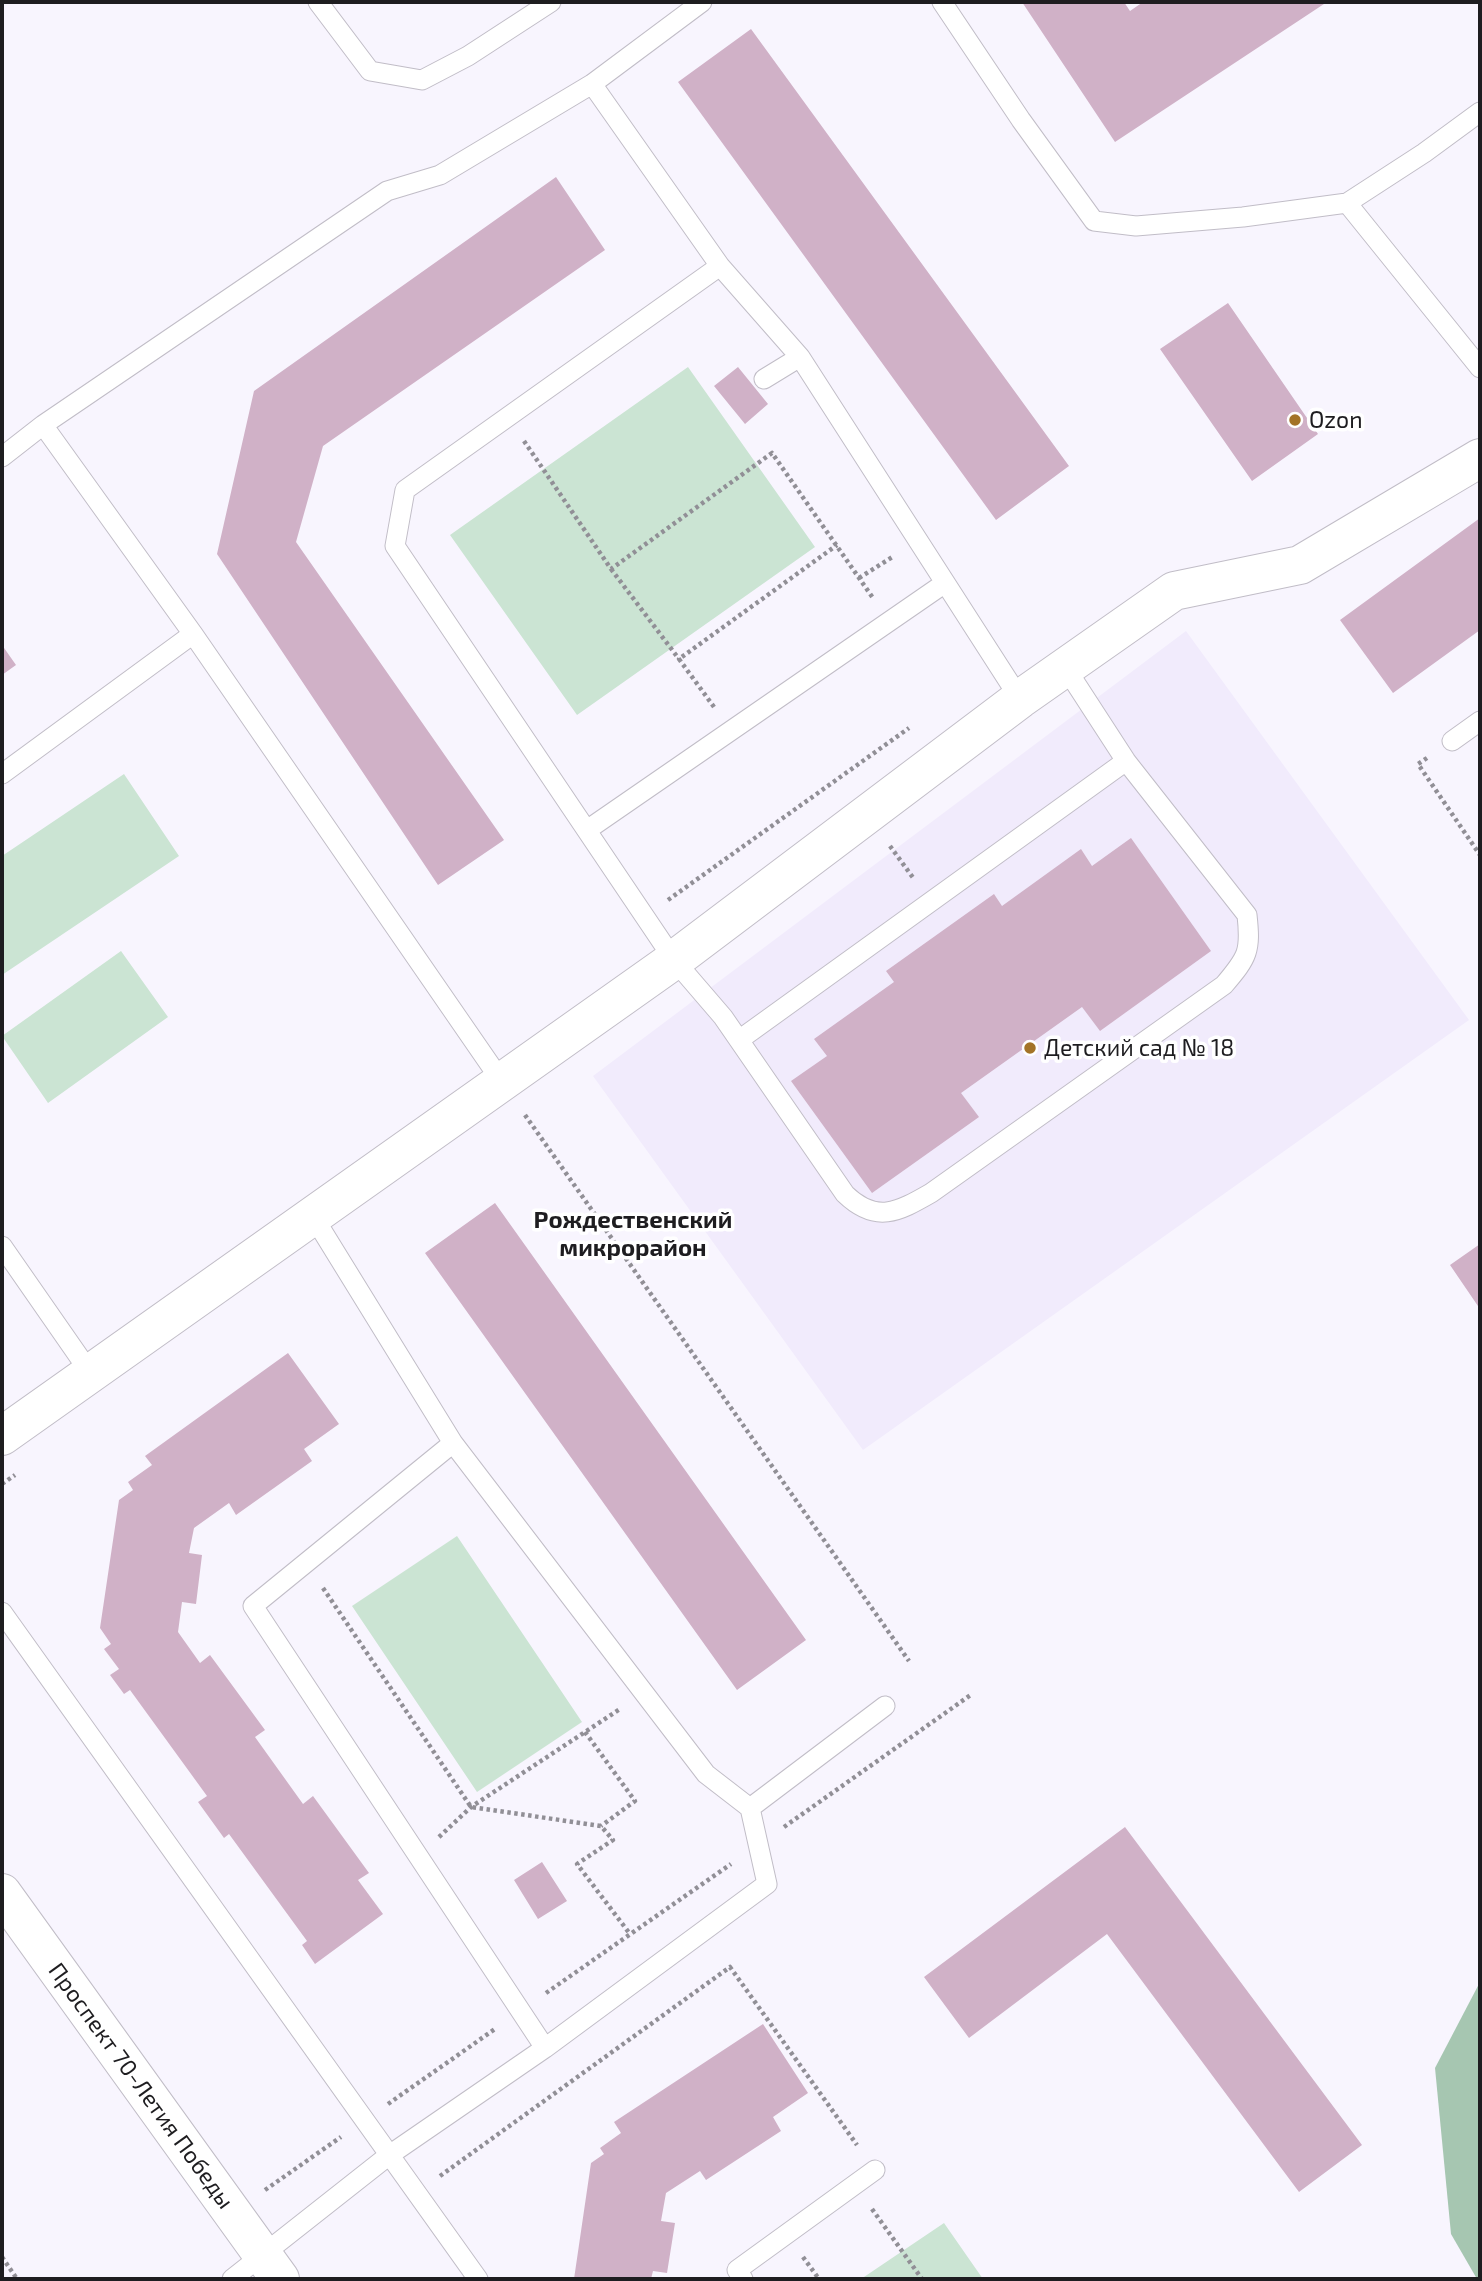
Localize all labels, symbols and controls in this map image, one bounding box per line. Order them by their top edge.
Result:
place label: Ozon [1309,406,1362,434]
marker: Ozon [1287,412,1303,428]
place label: Детский сад № 18 [1044,1034,1234,1062]
marker: Детский сад № 18 [1022,1040,1038,1056]
district label: Рождественский микрорайон [534,1206,732,1262]
street label: Проспект 70-Летия Победы [43,1958,239,2214]

